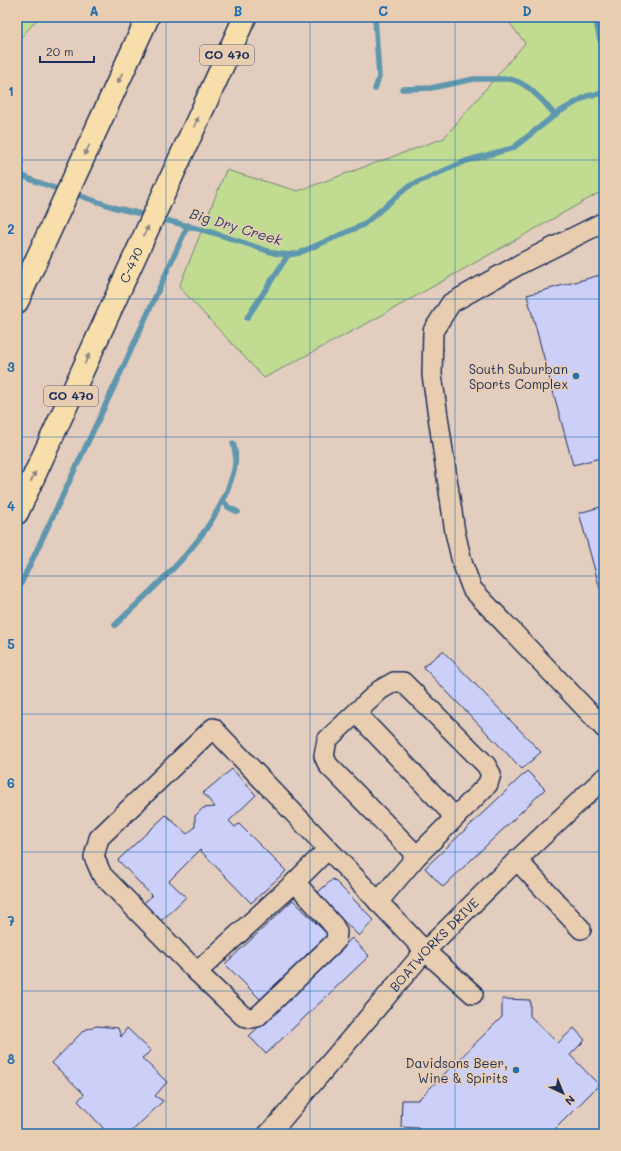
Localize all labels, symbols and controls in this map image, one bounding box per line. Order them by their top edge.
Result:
text: A [89,2,99,19]
text: B [234,2,243,19]
text: C [378,2,388,19]
text: D [522,2,532,19]
scale bar [40,38,94,64]
text: 20 m [46,43,74,59]
road number: CO 470 [200,45,254,65]
one-way arrow [117,72,124,84]
text: 1 [8,82,14,99]
one-way arrow [194,116,200,128]
one-way arrow [84,145,90,156]
water label: Big Dry Creek [188,203,285,250]
text: 2 [7,220,15,237]
one-way arrow [143,226,149,237]
street label: C-470 [115,244,146,285]
one-way arrow [85,353,91,365]
text: 3 [7,358,15,375]
place label: South Suburban Sports Complex [469,360,568,392]
marker: South Suburban Sports Complex [571,371,581,381]
road number: CO 470 [44,386,98,406]
one-way arrow [30,472,36,483]
text: 4 [7,497,15,514]
text: 5 [7,635,15,652]
text: 6 [7,774,15,791]
street label: BOATWORKS DRIVE [385,894,482,995]
text: 7 [7,912,15,929]
text: 8 [7,1050,15,1067]
place label: Davidsons Beer, Wine & Spirits [406,1054,508,1086]
marker: Davidsons Beer, Wine & Spirits [511,1065,521,1075]
north arrow [543,1073,583,1113]
text: N [562,1092,579,1109]

